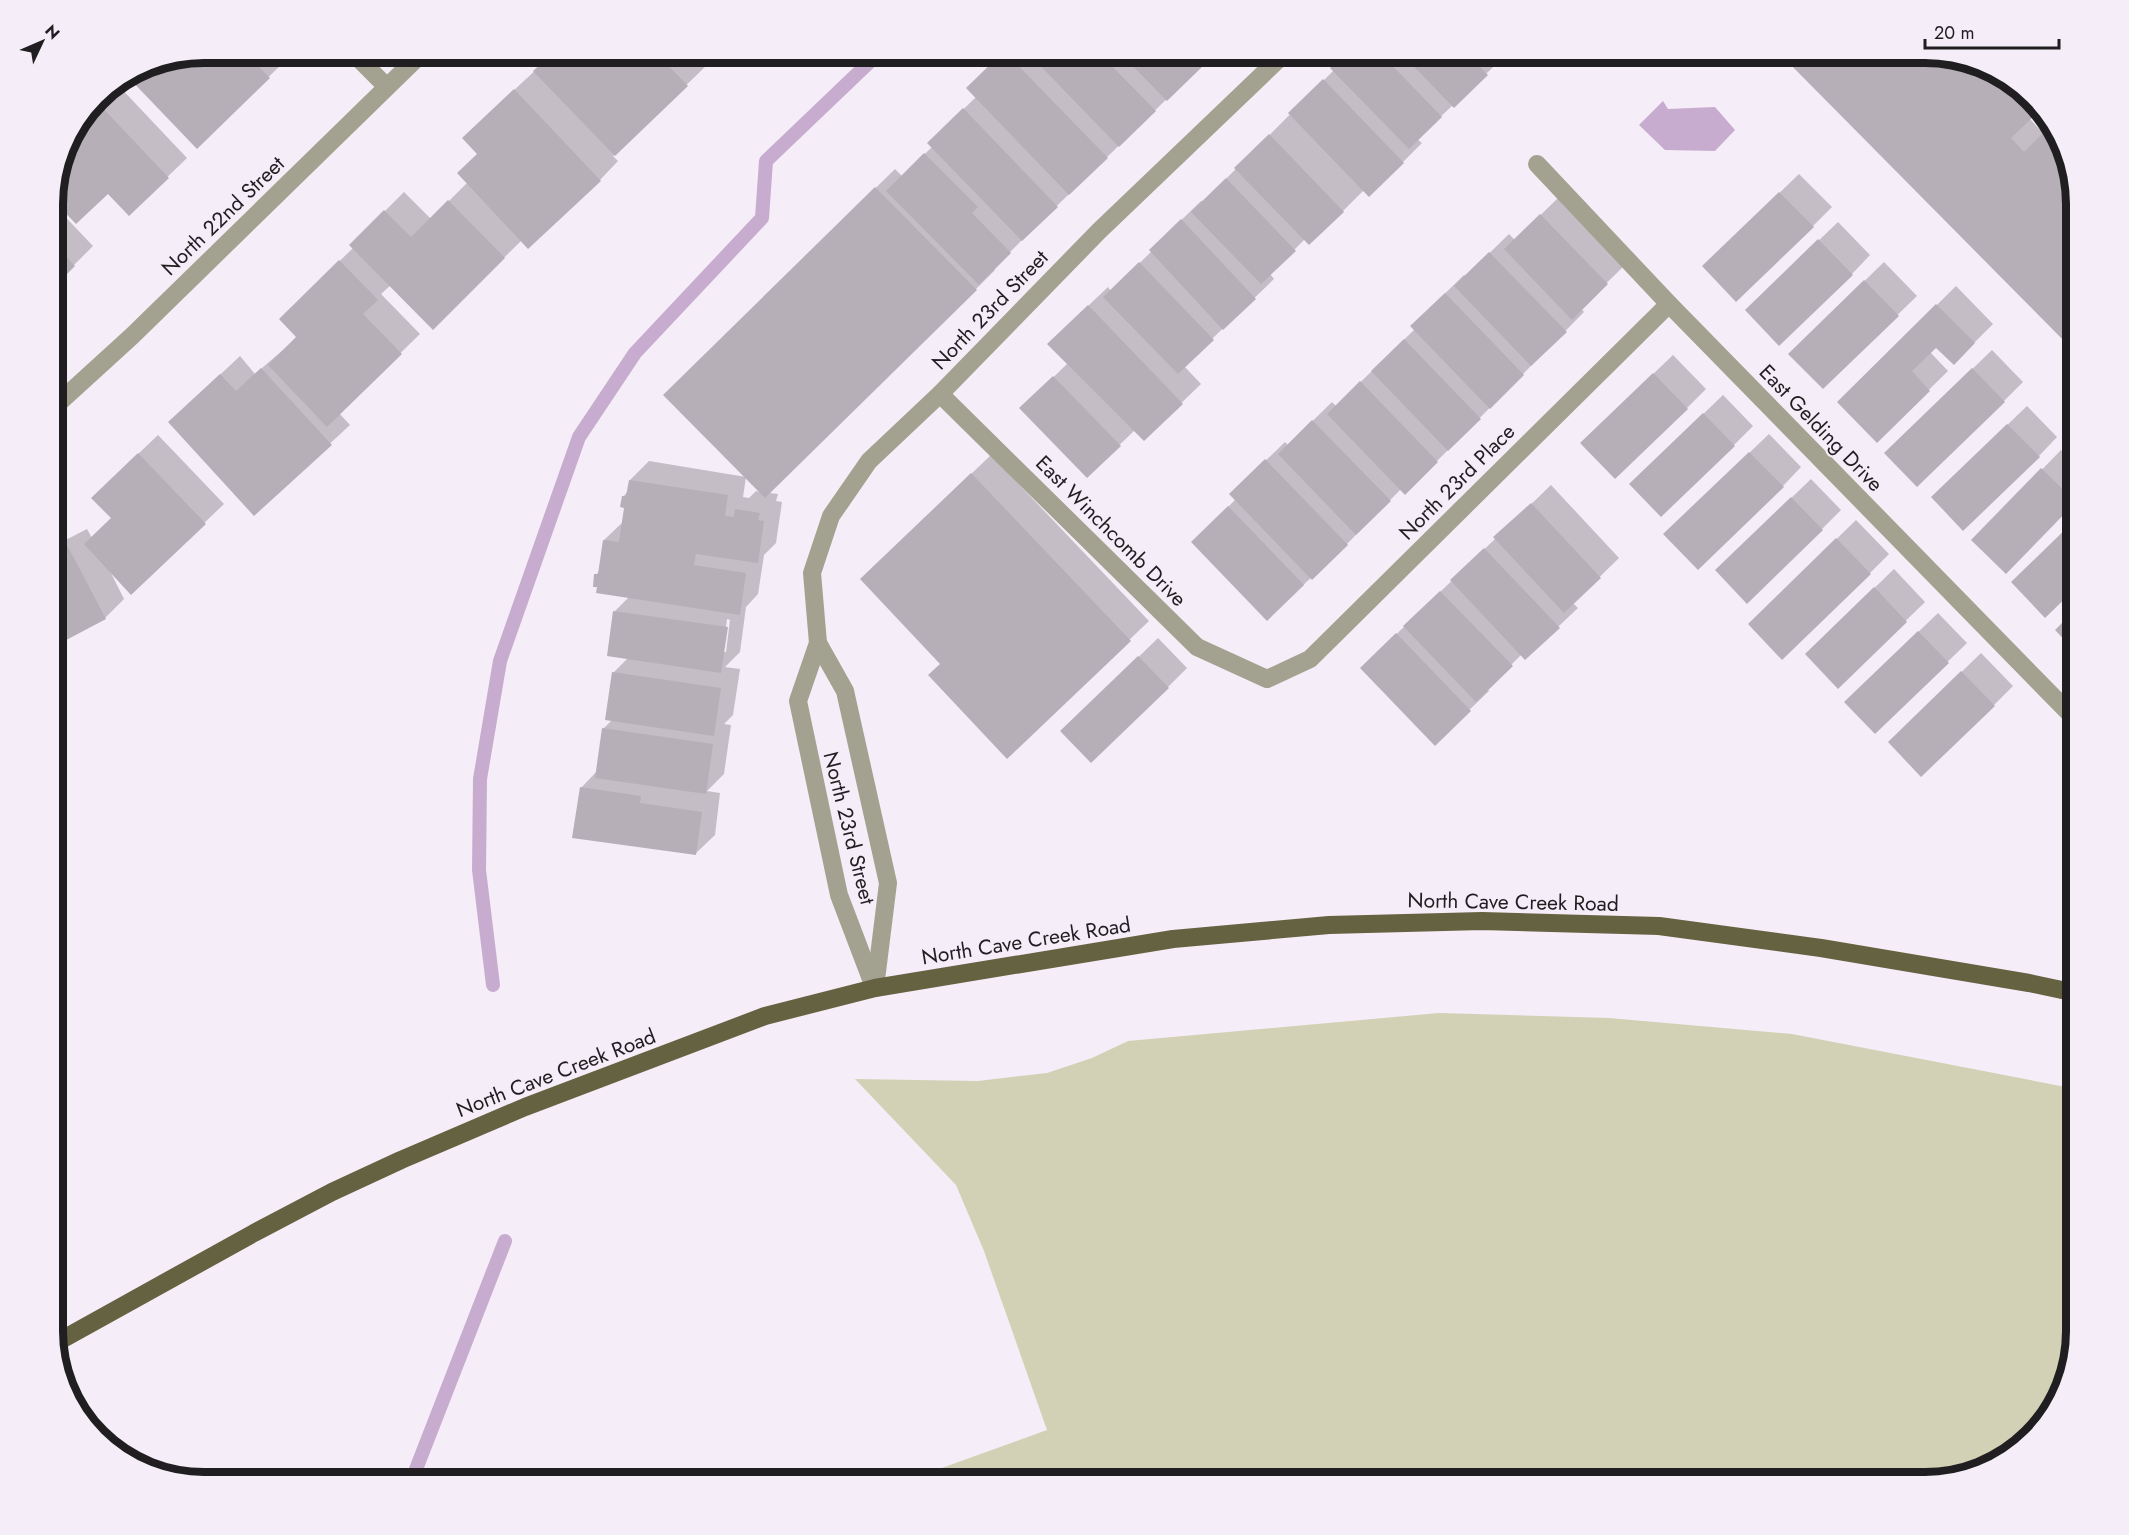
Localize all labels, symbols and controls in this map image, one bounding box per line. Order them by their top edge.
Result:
north arrow [12,12,72,72]
scale bar [1925,12,2058,50]
text: N [40,19,65,44]
text: 20 m [1934,20,1974,46]
street label: North 22nd Street [155,149,291,283]
street label: North 23rd Street [925,243,1055,377]
street label: East Gelding Drive [1752,358,1890,499]
street label: North 23rd Place [1392,417,1522,547]
street label: East Winchcomb Drive [1029,449,1193,613]
street label: North 23rd Street [816,749,882,907]
street label: North Cave Creek Road [1407,885,1619,919]
street label: North Cave Creek Road [919,910,1133,972]
street label: North Cave Creek Road [452,1021,660,1125]

